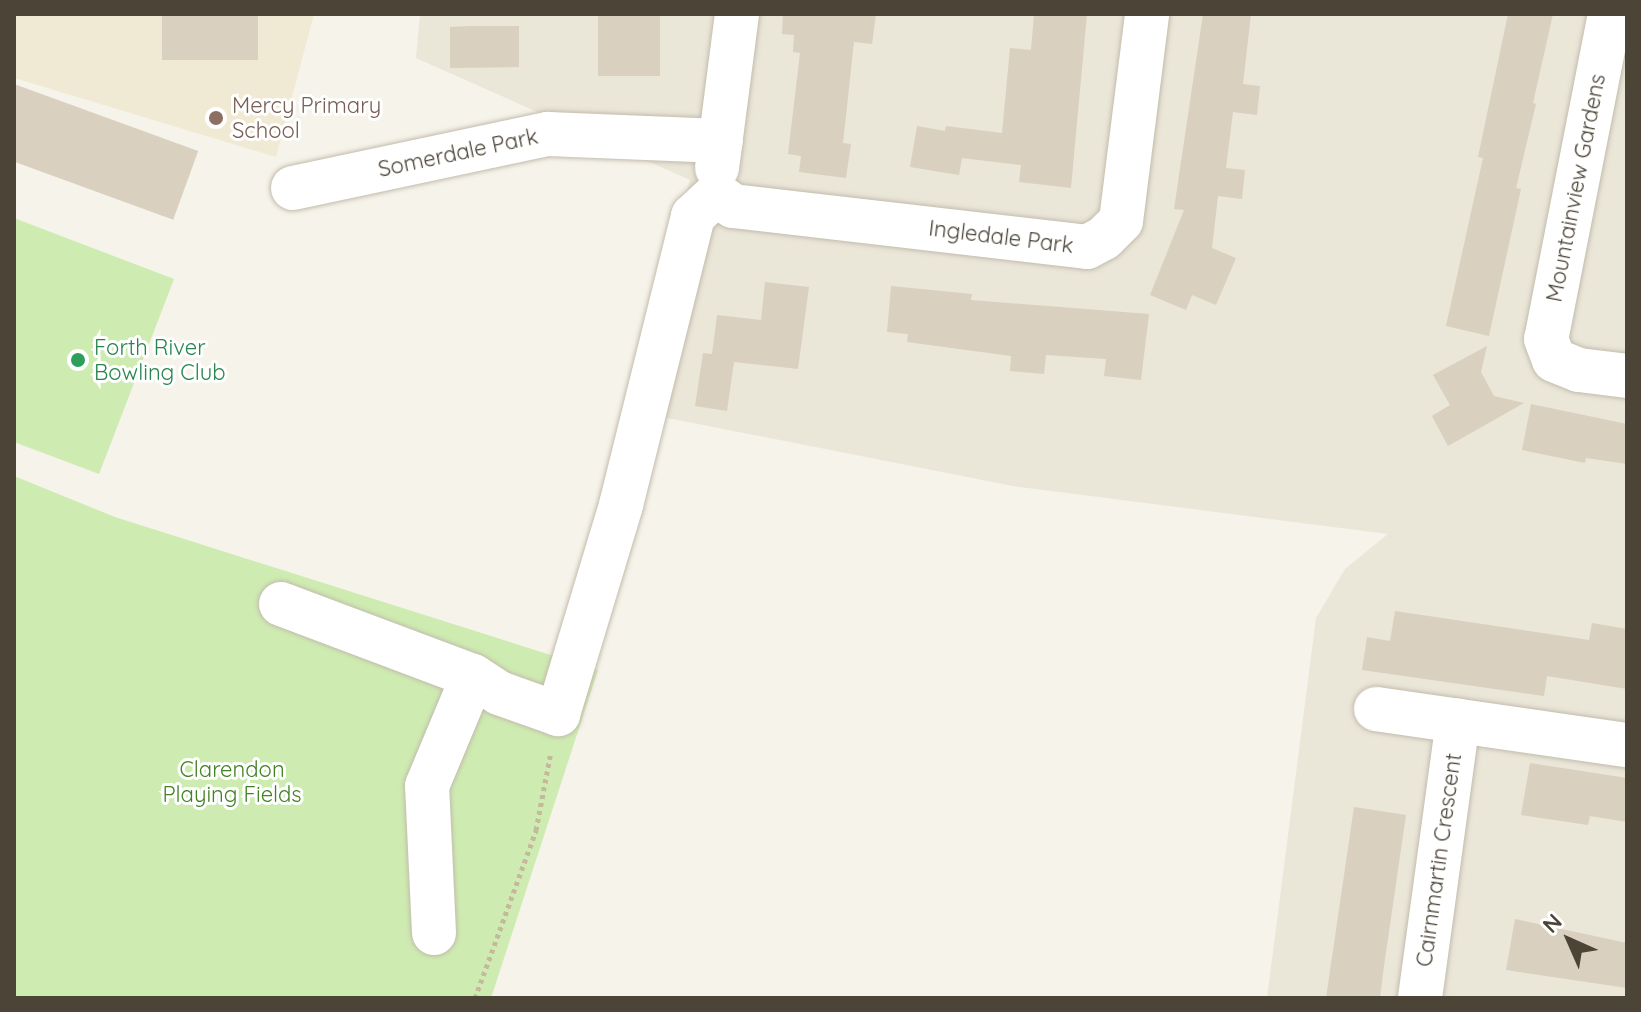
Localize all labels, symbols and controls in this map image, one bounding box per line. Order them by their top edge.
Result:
street label: Mountainview Gardens [1541,72,1611,304]
place label: Mercy Primary School [232,92,381,144]
marker: Mercy Primary School [207,109,225,127]
street label: Somerdale Park [376,123,540,183]
street label: Ingledale Park [927,215,1075,259]
place label: Forth River Bowling Club [94,334,226,386]
marker: Forth River Bowling Club [69,351,87,369]
street label: Cairnmartin Crescent [1411,751,1467,969]
park label: Clarendon Playing Fields [162,756,302,808]
north arrow [1529,900,1609,980]
text: N [1536,907,1568,939]

